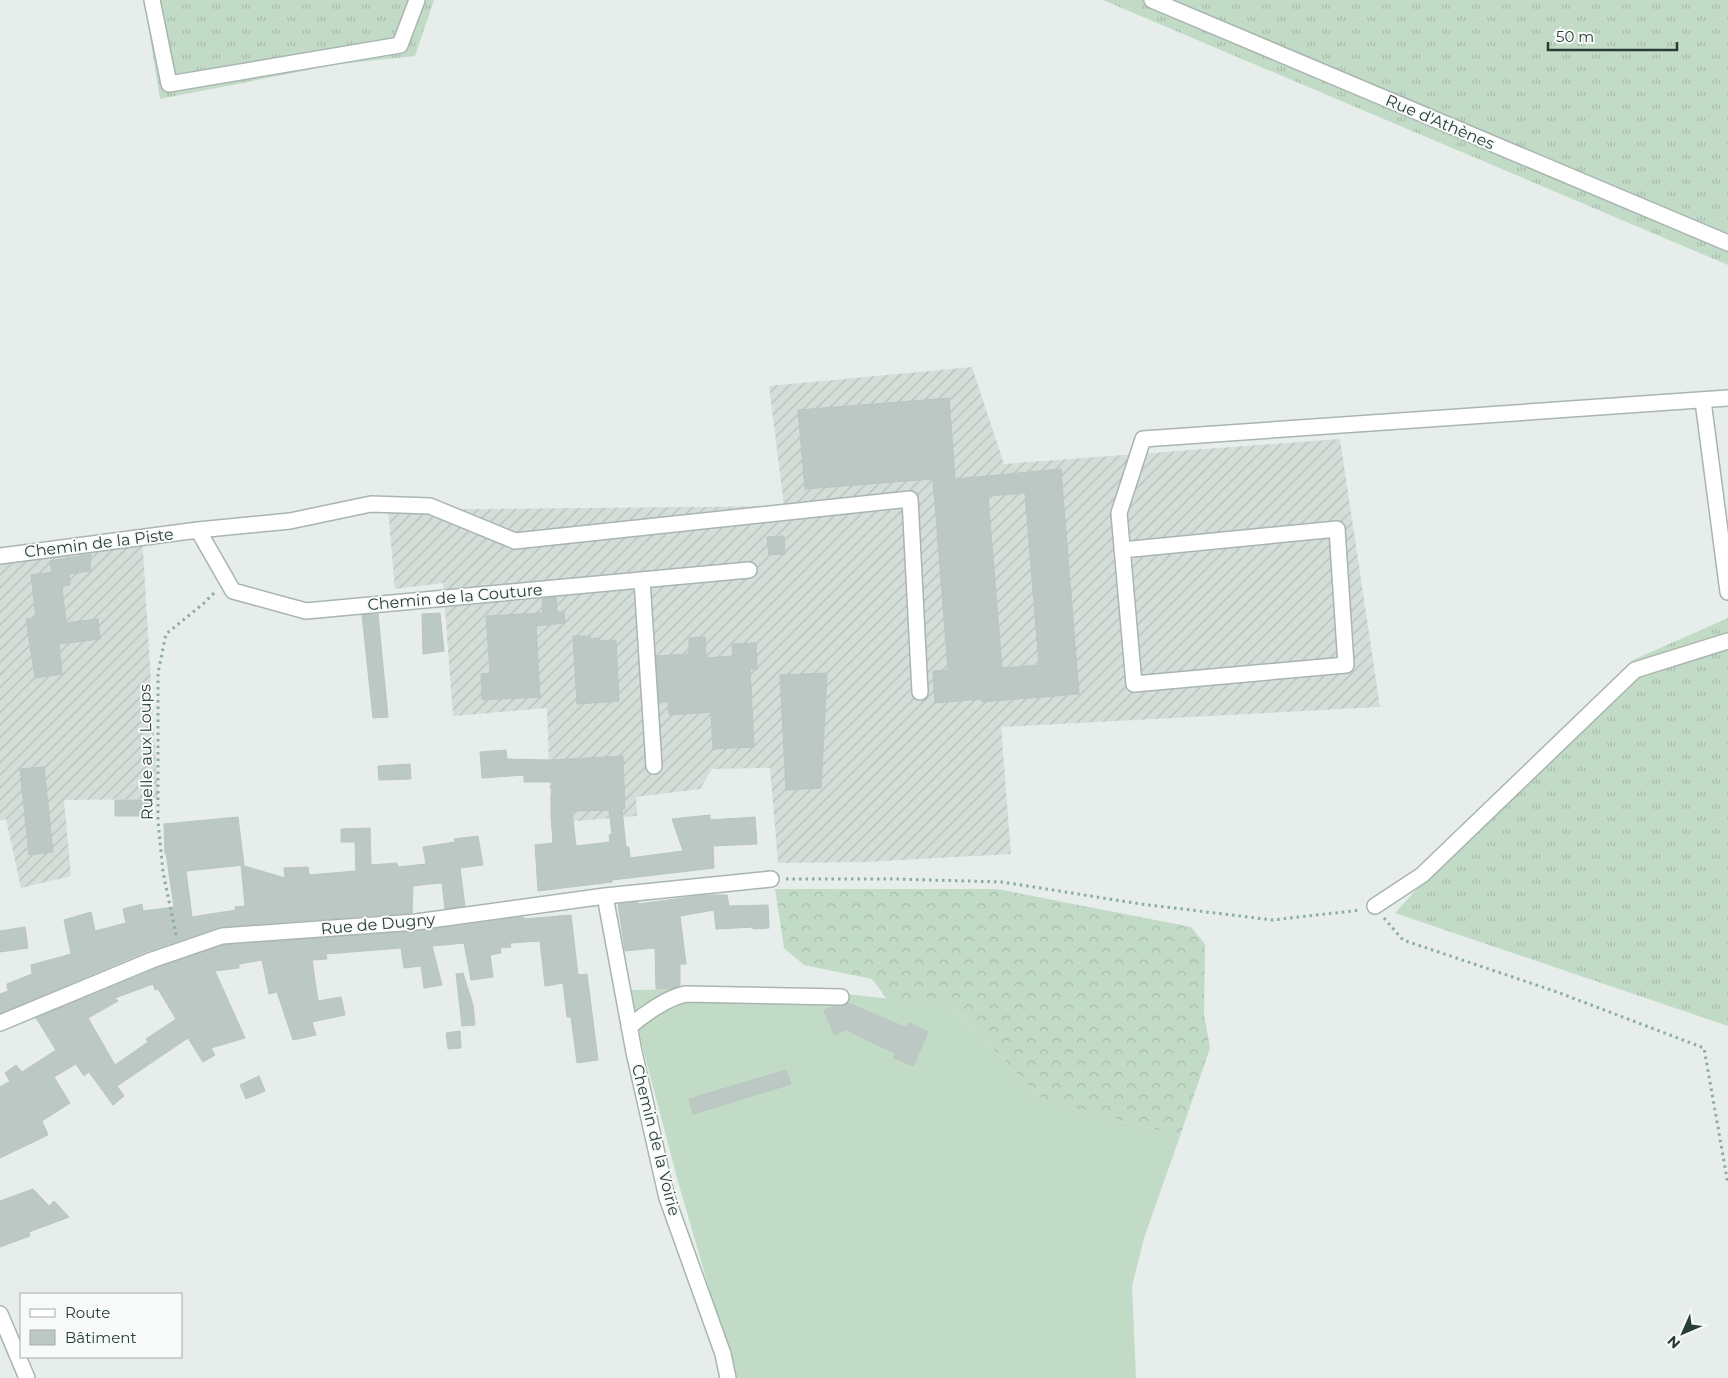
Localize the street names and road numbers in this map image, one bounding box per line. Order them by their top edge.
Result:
street label: Rue d'Athènes [1383,91,1497,154]
street label: Chemin de la Piste [23,524,175,562]
street label: Chemin de la Couture [367,580,543,614]
street label: Ruelle aux Loups [135,684,157,820]
street label: Rue de Dugny [320,909,436,938]
street label: Chemin de la Voirie [628,1062,684,1218]

